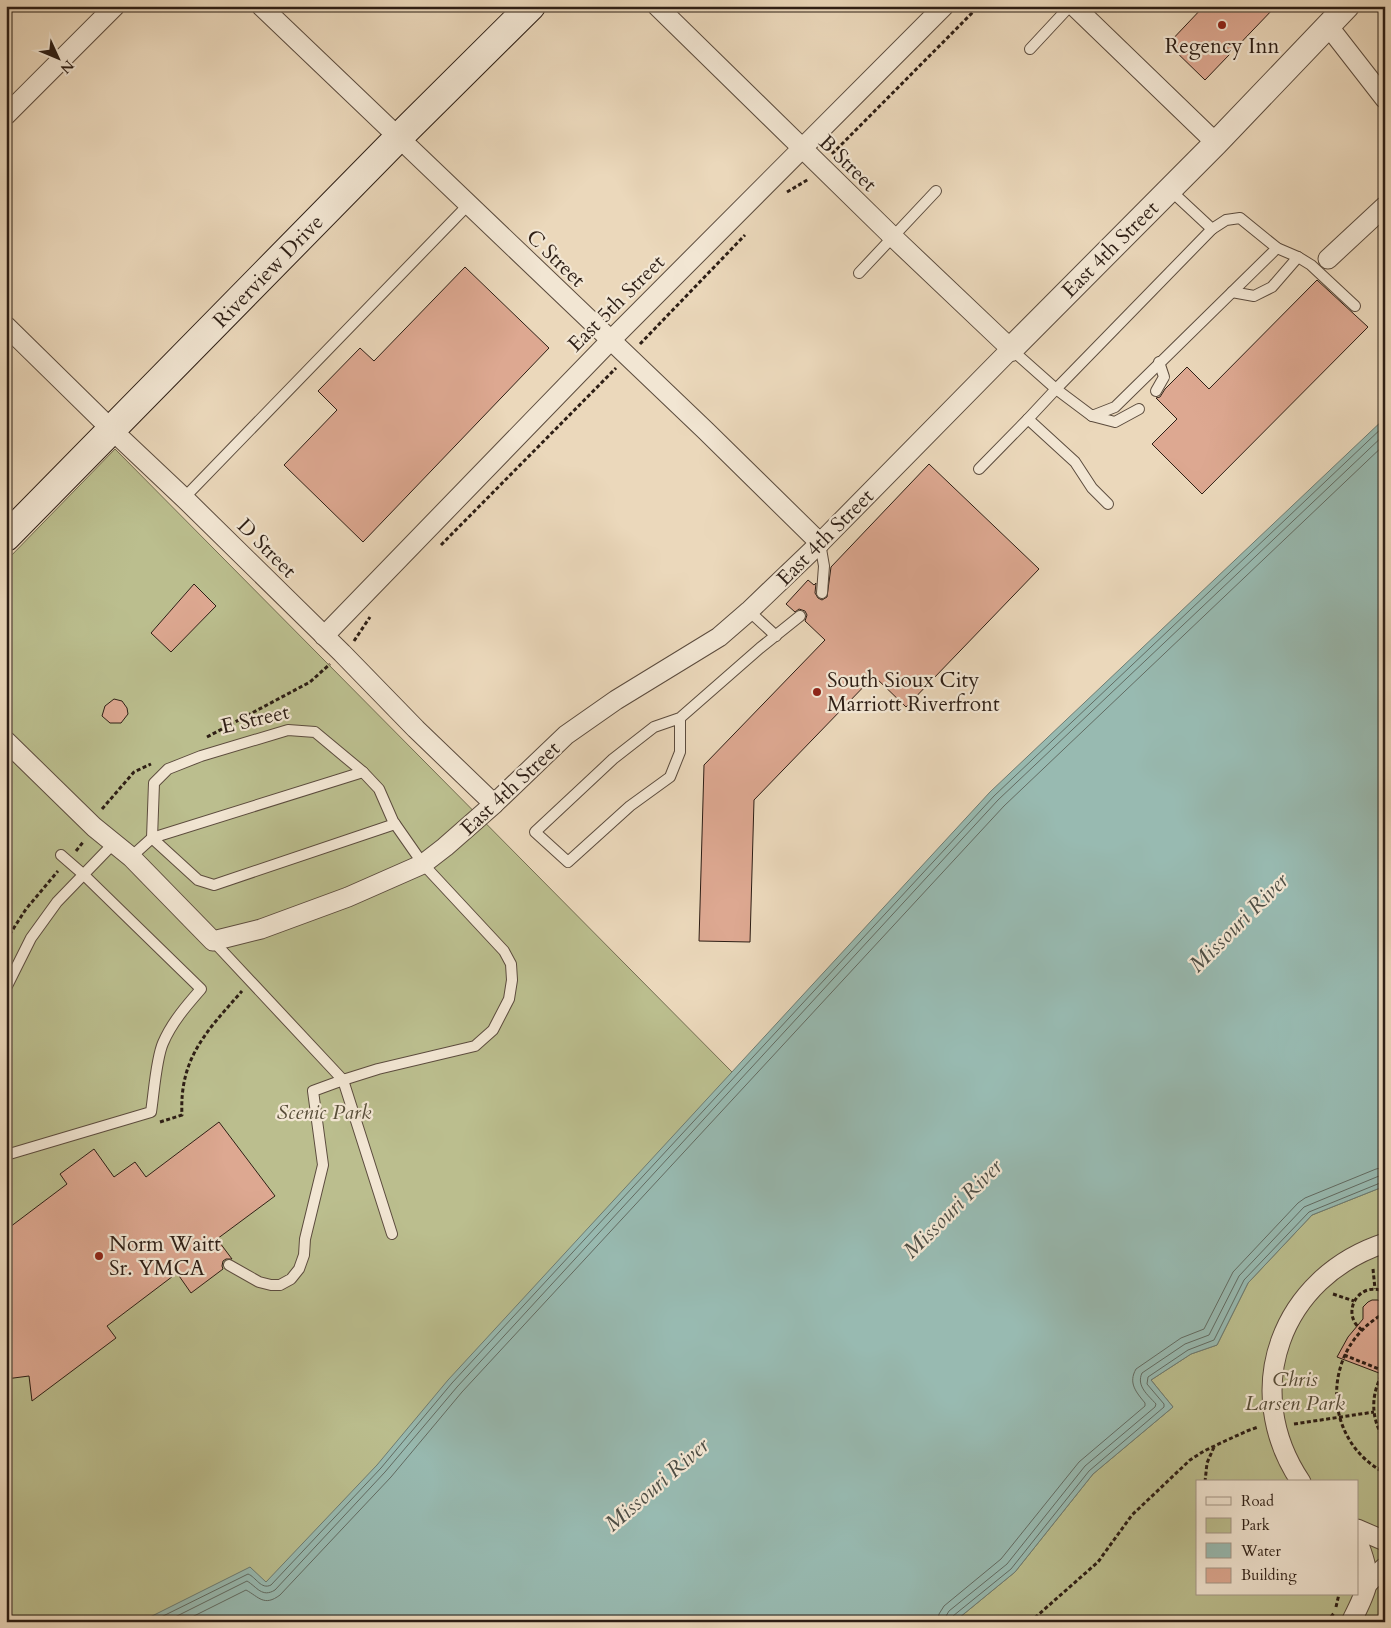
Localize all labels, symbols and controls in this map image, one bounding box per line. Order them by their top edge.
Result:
marker: Regency Inn [1216,19,1228,31]
north arrow [32,32,82,82]
place label: Regency Inn [1165,32,1279,61]
text: N [56,56,78,78]
street label: B Street [812,128,883,199]
street label: East 4th Street [1055,194,1166,304]
street label: Riverview Drive [207,208,330,335]
street label: C Street [520,223,592,294]
street label: East 5th Street [561,248,672,358]
street label: East 4th Street [770,482,881,592]
street label: D Street [231,512,303,585]
place label: South Sioux City Marriott Riverfront [827,666,1000,719]
marker: South Sioux City Marriott Riverfront [811,686,823,698]
street label: E Street [218,698,292,741]
street label: East 4th Street [454,734,567,842]
water label: Missouri River [1182,866,1296,979]
park label: Scenic Park [277,1098,372,1127]
water label: Missouri River [896,1152,1010,1265]
place label: Norm Waitt Sr. YMCA [109,1230,221,1283]
marker: Norm Waitt Sr. YMCA [93,1250,105,1262]
park label: Chris Larsen Park [1245,1365,1346,1418]
water label: Missouri River [598,1430,716,1539]
legend [1196,1480,1358,1596]
text: Road [1241,1491,1274,1511]
text: Park [1241,1515,1270,1535]
text: Water [1240,1541,1282,1561]
text: Building [1241,1565,1297,1585]

